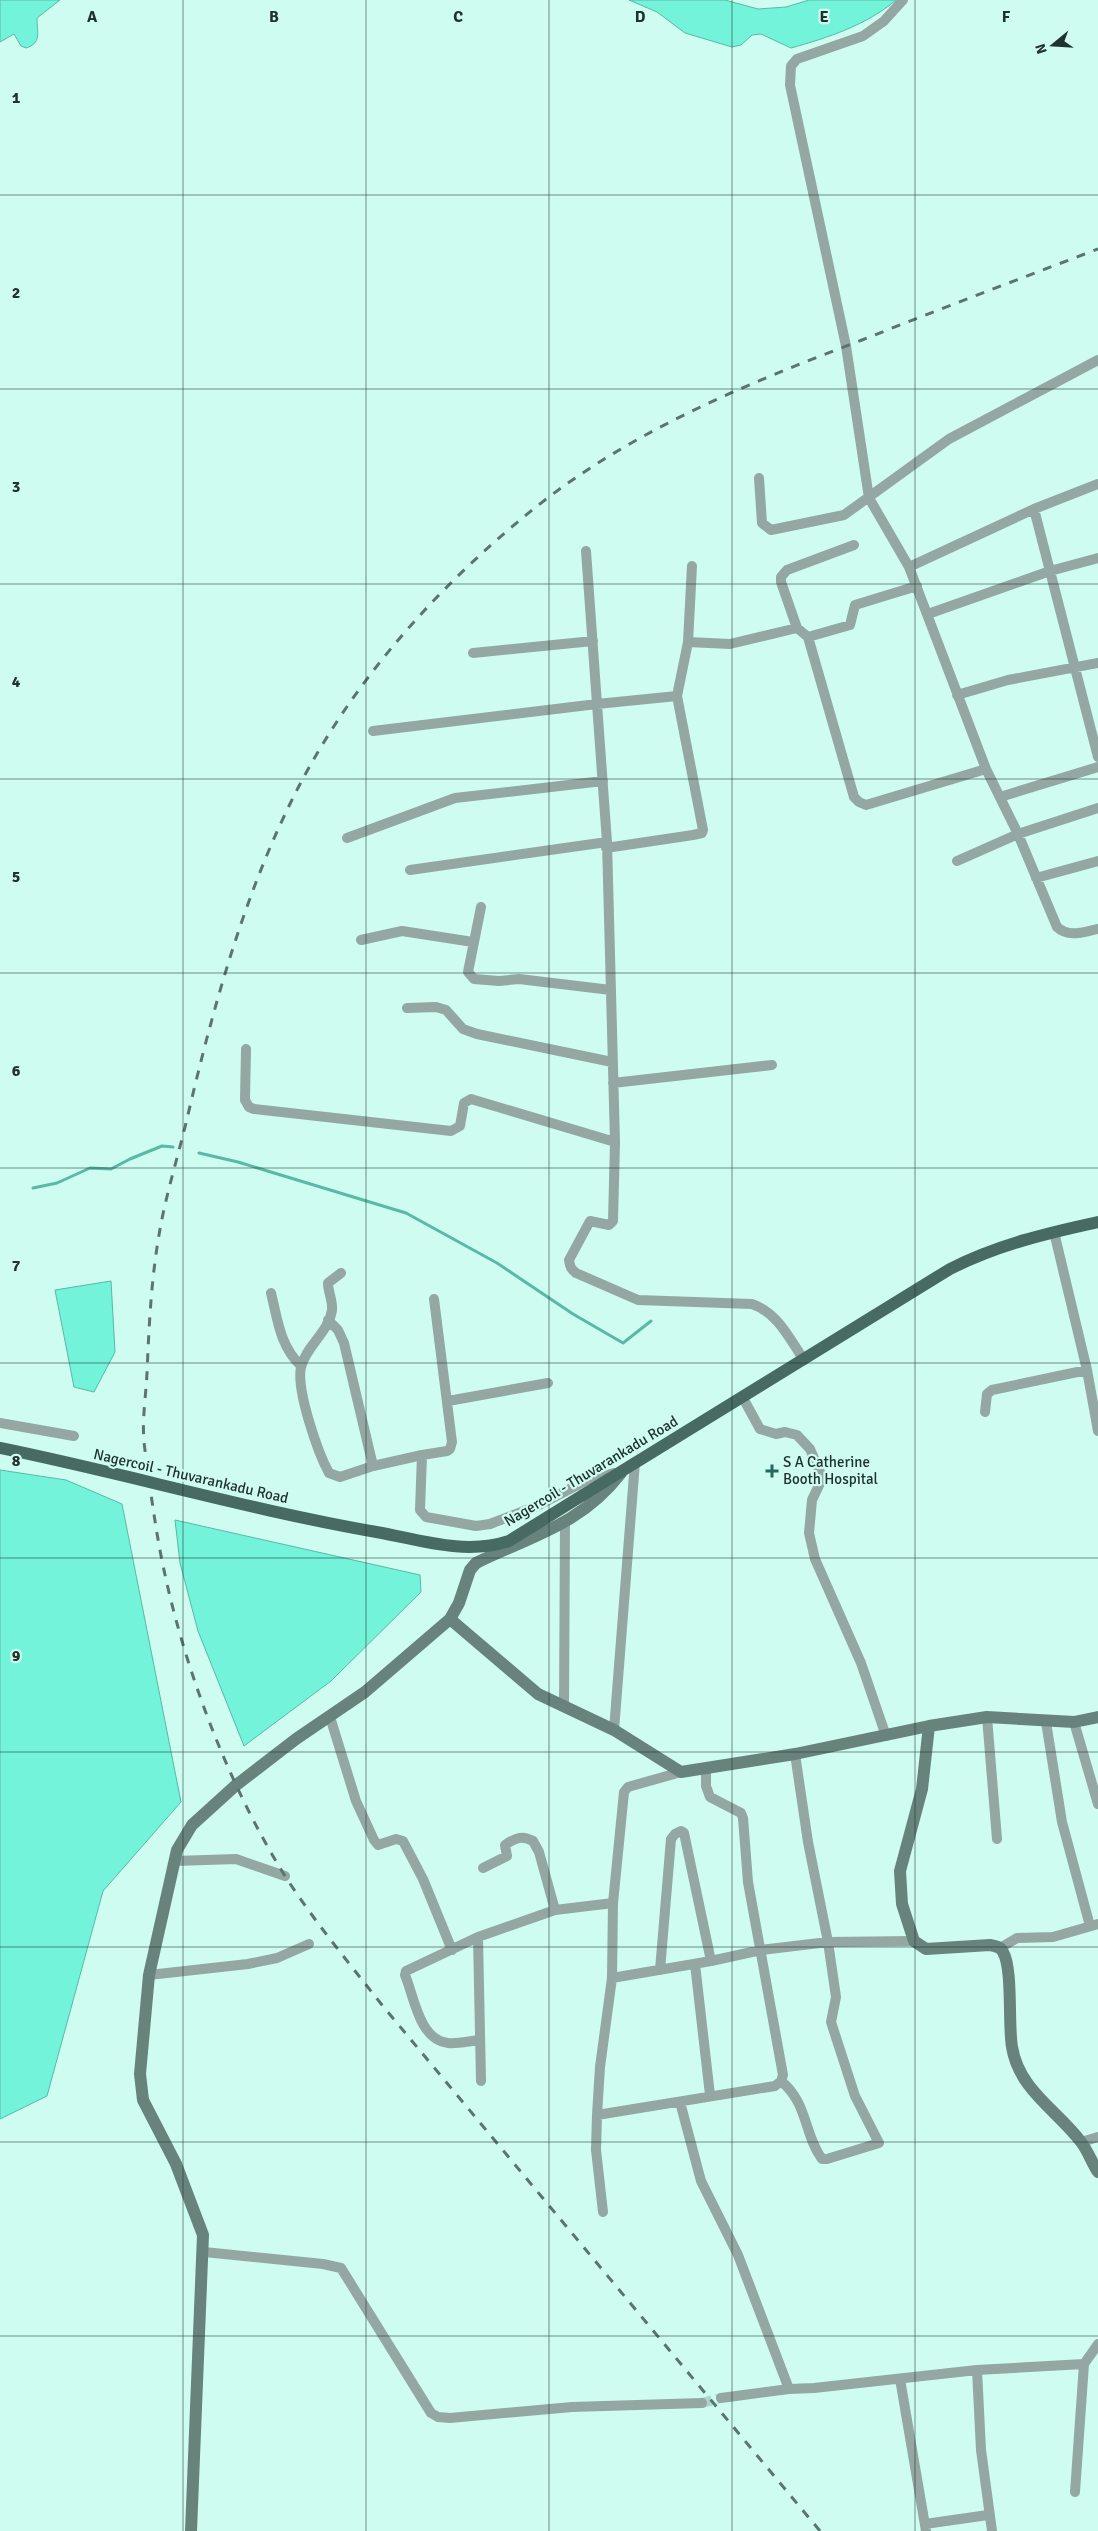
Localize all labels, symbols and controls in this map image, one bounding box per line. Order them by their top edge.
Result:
text: A [87,7,98,27]
text: B [269,7,279,27]
text: C [453,7,463,27]
text: D [635,7,646,27]
text: E [819,7,829,27]
text: F [1002,7,1011,27]
north arrow [1028,20,1078,70]
text: N [1032,42,1051,56]
text: 1 [12,88,21,108]
text: 2 [12,283,20,303]
text: 3 [12,477,20,497]
text: 4 [12,672,21,692]
text: 5 [12,867,20,887]
text: 6 [12,1061,21,1081]
text: 7 [12,1256,21,1276]
street label: Nagercoil - Thuvarankadu Road [501,1412,681,1530]
street label: Nagercoil - Thuvarankadu Road [92,1445,290,1507]
text: 8 [12,1451,21,1471]
place label: S A Catherine Booth Hospital [783,1453,878,1488]
marker: S A Catherine Booth Hospital [765,1464,779,1478]
text: 9 [12,1646,21,1666]

